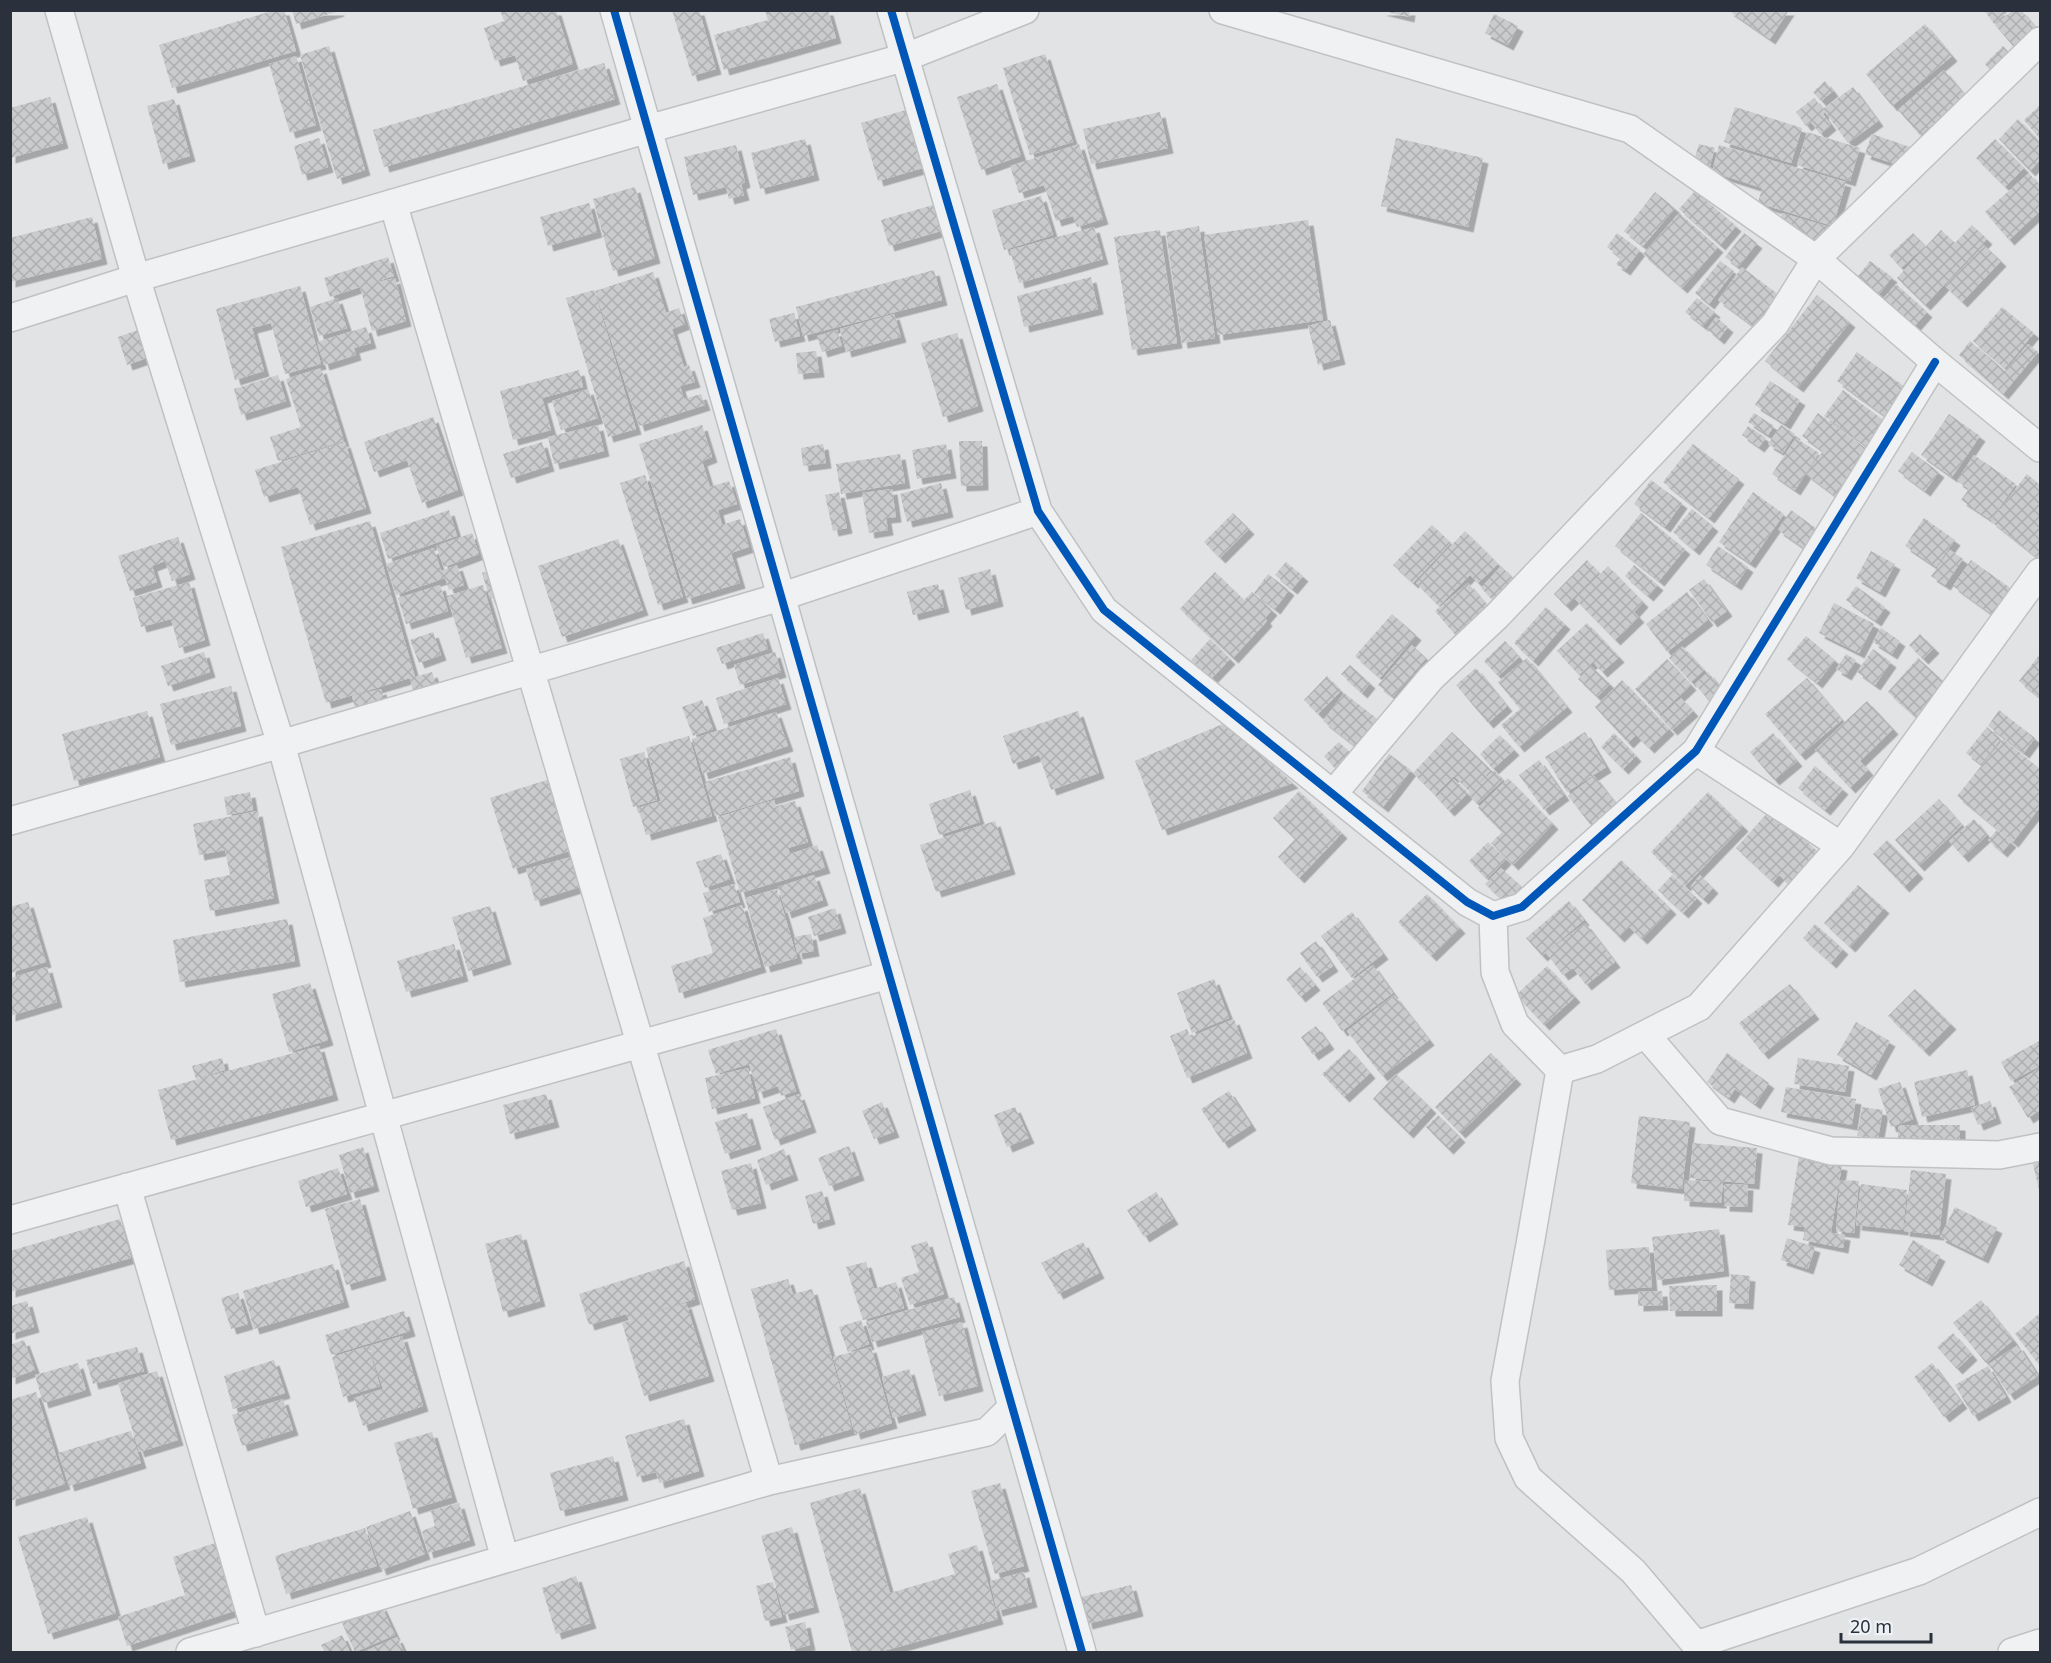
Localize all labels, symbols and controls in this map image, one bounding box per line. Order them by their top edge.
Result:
scale bar [1841,1606,1931,1644]
text: 20 m [1850,1614,1892,1638]

